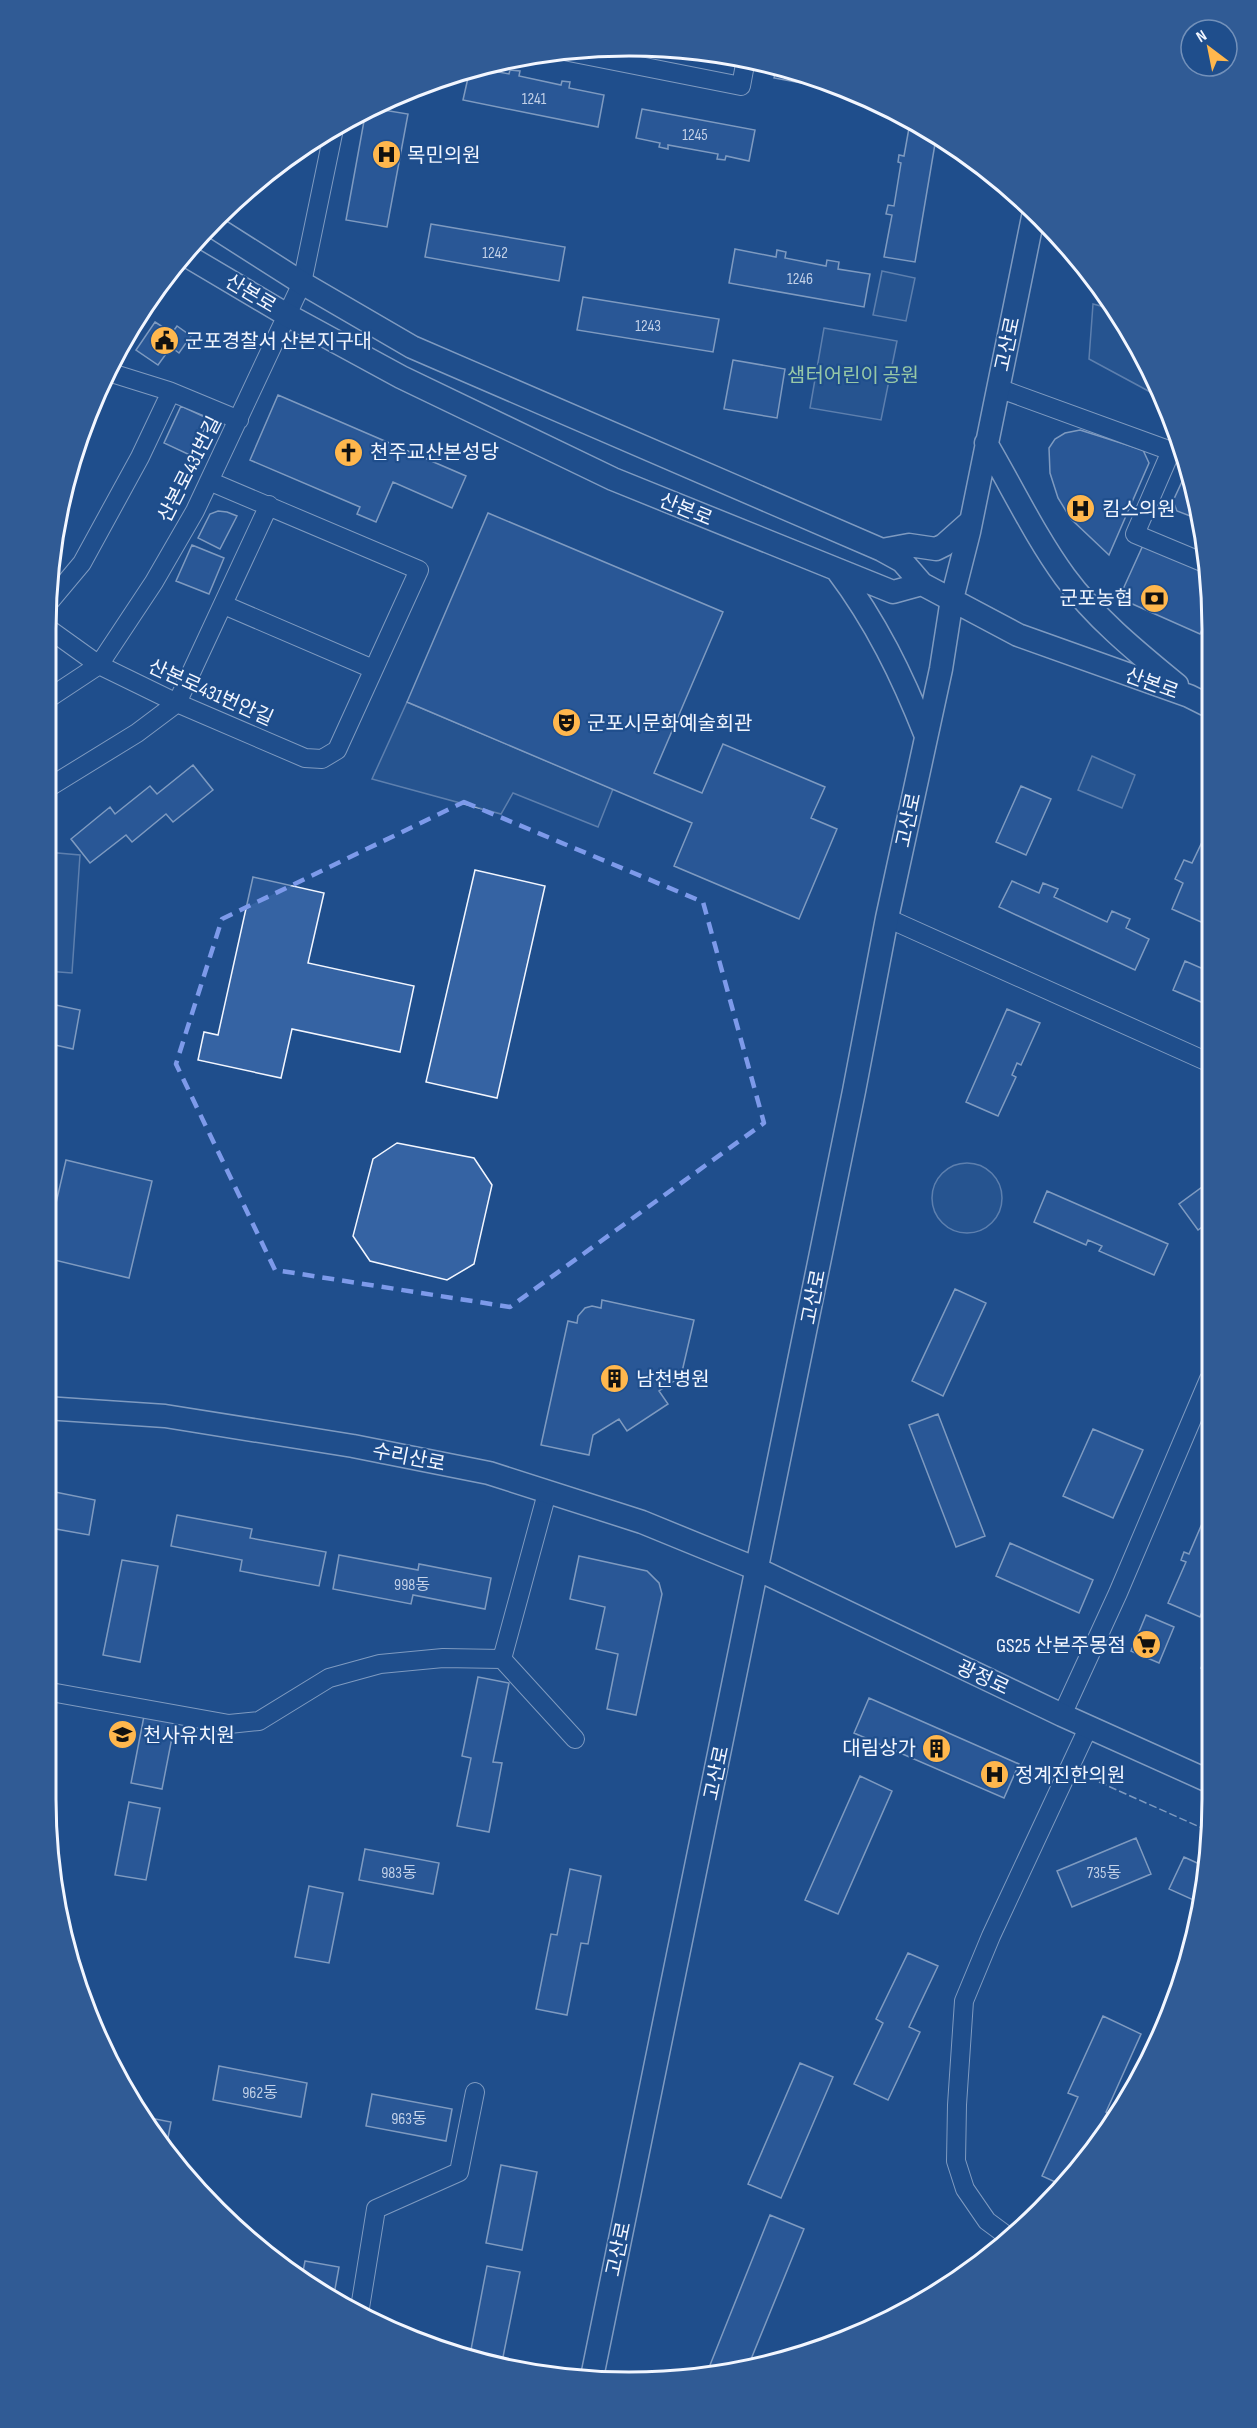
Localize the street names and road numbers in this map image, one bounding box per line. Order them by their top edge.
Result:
street label: 산본로 [221,269,280,318]
street label: 고산로 [991,315,1025,374]
street label: 산본로431번길 [153,412,227,527]
street label: 산본로 [656,488,716,531]
street label: 산본로431번안길 [144,655,277,731]
street label: 산본로 [1122,663,1182,705]
street label: 고산로 [892,791,926,850]
street label: 고산로 [797,1268,831,1327]
street label: 수리산로 [370,1439,447,1477]
street label: 광정로 [952,1655,1013,1700]
street label: 고산로 [700,1744,734,1803]
street label: 고산로 [602,2220,636,2279]

